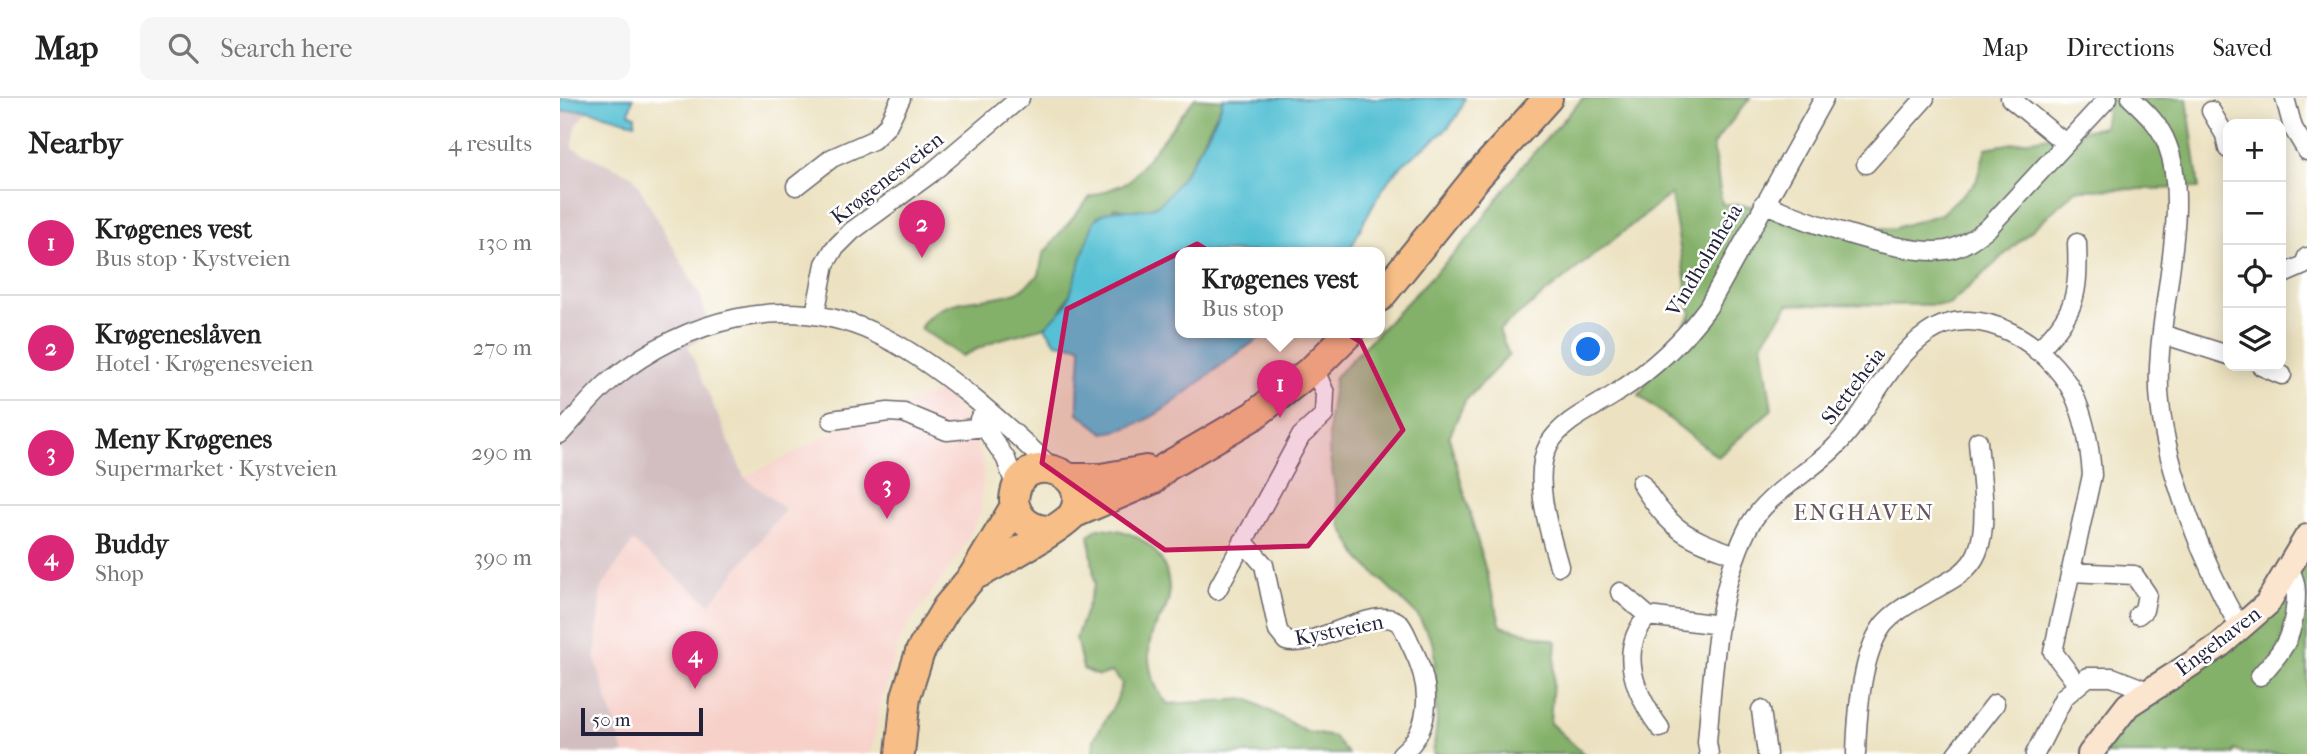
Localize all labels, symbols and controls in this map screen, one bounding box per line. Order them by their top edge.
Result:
search box [140,17,630,80]
text: Map [35,29,98,68]
icon: search [164,29,202,67]
text: Search here [220,33,352,64]
text: Map [1982,34,2028,62]
text: Directions [2066,34,2174,62]
text: Saved [2212,34,2272,62]
map controls [2223,119,2286,371]
button: + [2223,119,2286,182]
text: Nearby [28,126,123,161]
street label: Krøgenesveien [826,127,948,229]
text: 4 results [448,130,532,157]
button: − [2223,182,2286,245]
street label: Vindholmheia [1661,199,1747,321]
pin: 2 [899,200,945,258]
text: Krøgenes vest [95,214,252,245]
text: 1 [47,229,55,256]
text: 130 m [478,229,532,256]
text: Bus stop · Kystveien [95,245,290,272]
button: locate [2223,245,2286,308]
popup [1175,247,1385,338]
text: Krøgenes vest [1202,264,1358,295]
text: Bus stop [1202,295,1284,322]
button: layers [2223,308,2286,371]
text: Krøgeneslåven [95,319,261,350]
your location [1571,332,1605,366]
text: 2 [45,334,57,361]
text: 270 m [472,334,532,361]
street label: Sletteheia [1816,343,1890,429]
text: Hotel · Krøgenesveien [95,350,313,377]
pin: 1 [1257,360,1303,418]
text: Meny Krøgenes [95,424,272,455]
text: 3 [46,439,56,466]
text: 290 m [471,439,532,466]
text: Supermarket · Kystveien [95,455,337,482]
pin: 3 [864,461,910,519]
district label: ENGHAVEN [1793,499,1935,526]
text: Buddy [95,529,168,560]
text: 4 [44,544,58,571]
text: 390 m [474,544,532,571]
text: Shop [95,560,144,587]
street label: Engehaven [2171,601,2265,681]
street label: Kystveien [1292,610,1386,650]
pin: 4 [672,631,718,689]
scale bar [581,705,704,737]
text: 50 m [592,709,631,731]

